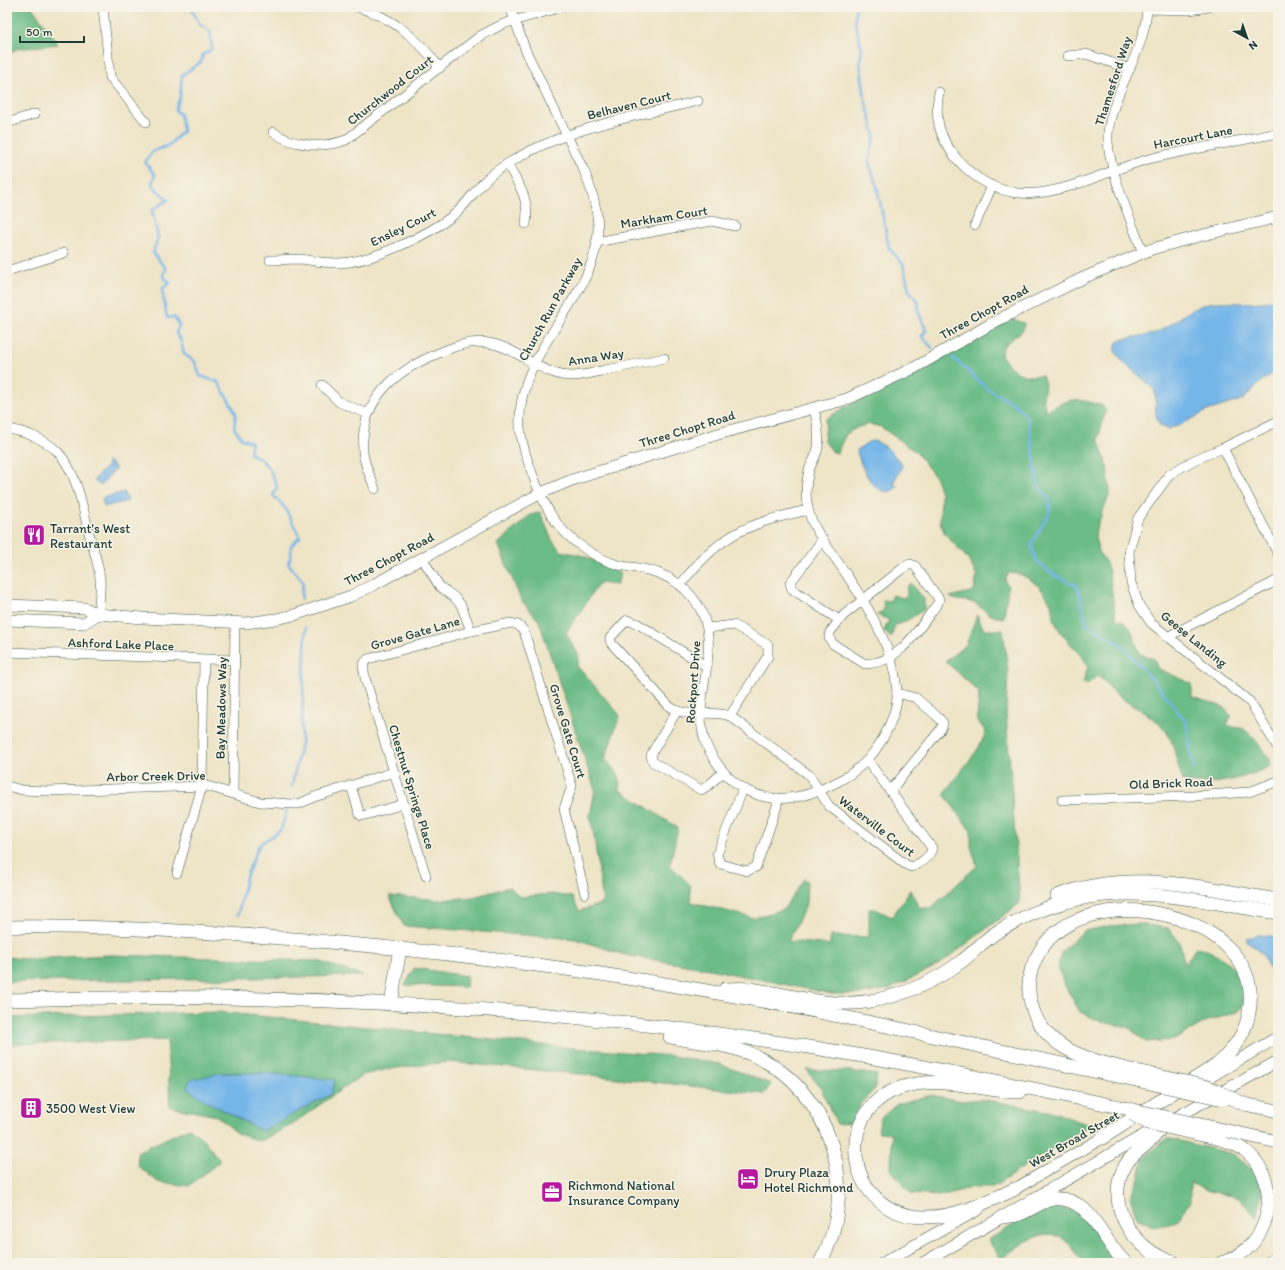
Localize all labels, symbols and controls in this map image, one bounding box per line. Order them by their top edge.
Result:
scale bar [20,18,84,44]
north arrow [1227,18,1267,58]
text: 50 m [26,25,52,39]
street label: Thamesford Way [1091,34,1135,128]
text: N [1246,38,1260,53]
street label: Churchwood Court [344,52,436,128]
street label: Belhaven Court [586,87,673,123]
street label: Harcourt Lane [1152,122,1234,152]
street label: Markham Court [619,203,709,231]
street label: Ensley Court [368,205,438,249]
street label: Church Run Parkway [515,255,585,363]
street label: Three Chopt Road [937,281,1031,343]
street label: Anna Way [567,345,625,369]
street label: Three Chopt Road [637,407,737,451]
place label: Tarrant's West Restaurant [50,521,130,551]
restaurant icon: Tarrant's West Restaurant [21,522,47,548]
street label: Three Chopt Road [342,529,436,589]
street label: Geese Landing [1158,608,1230,671]
street label: Grove Gate Lane [369,613,461,653]
street label: Ashford Lake Place [68,635,174,653]
street label: Rockport Drive [683,640,703,724]
street label: Bay Meadows Way [213,657,229,759]
street label: Grove Gate Court [547,682,590,780]
street label: Chestnut Springs Place [386,723,438,851]
street label: Arbor Creek Drive [106,768,206,784]
street label: Old Brick Road [1129,774,1213,792]
street label: Waterville Court [836,793,918,860]
building icon: 3500 West View [18,1095,44,1121]
place label: 3500 West View [46,1101,136,1116]
street label: West Broad Street [1026,1107,1122,1171]
place label: Drury Plaza Hotel Richmond [764,1165,853,1195]
hotel icon: Drury Plaza Hotel Richmond [735,1166,761,1192]
place label: Richmond National Insurance Company [568,1178,680,1208]
office icon: Richmond National Insurance Company [539,1179,565,1205]

